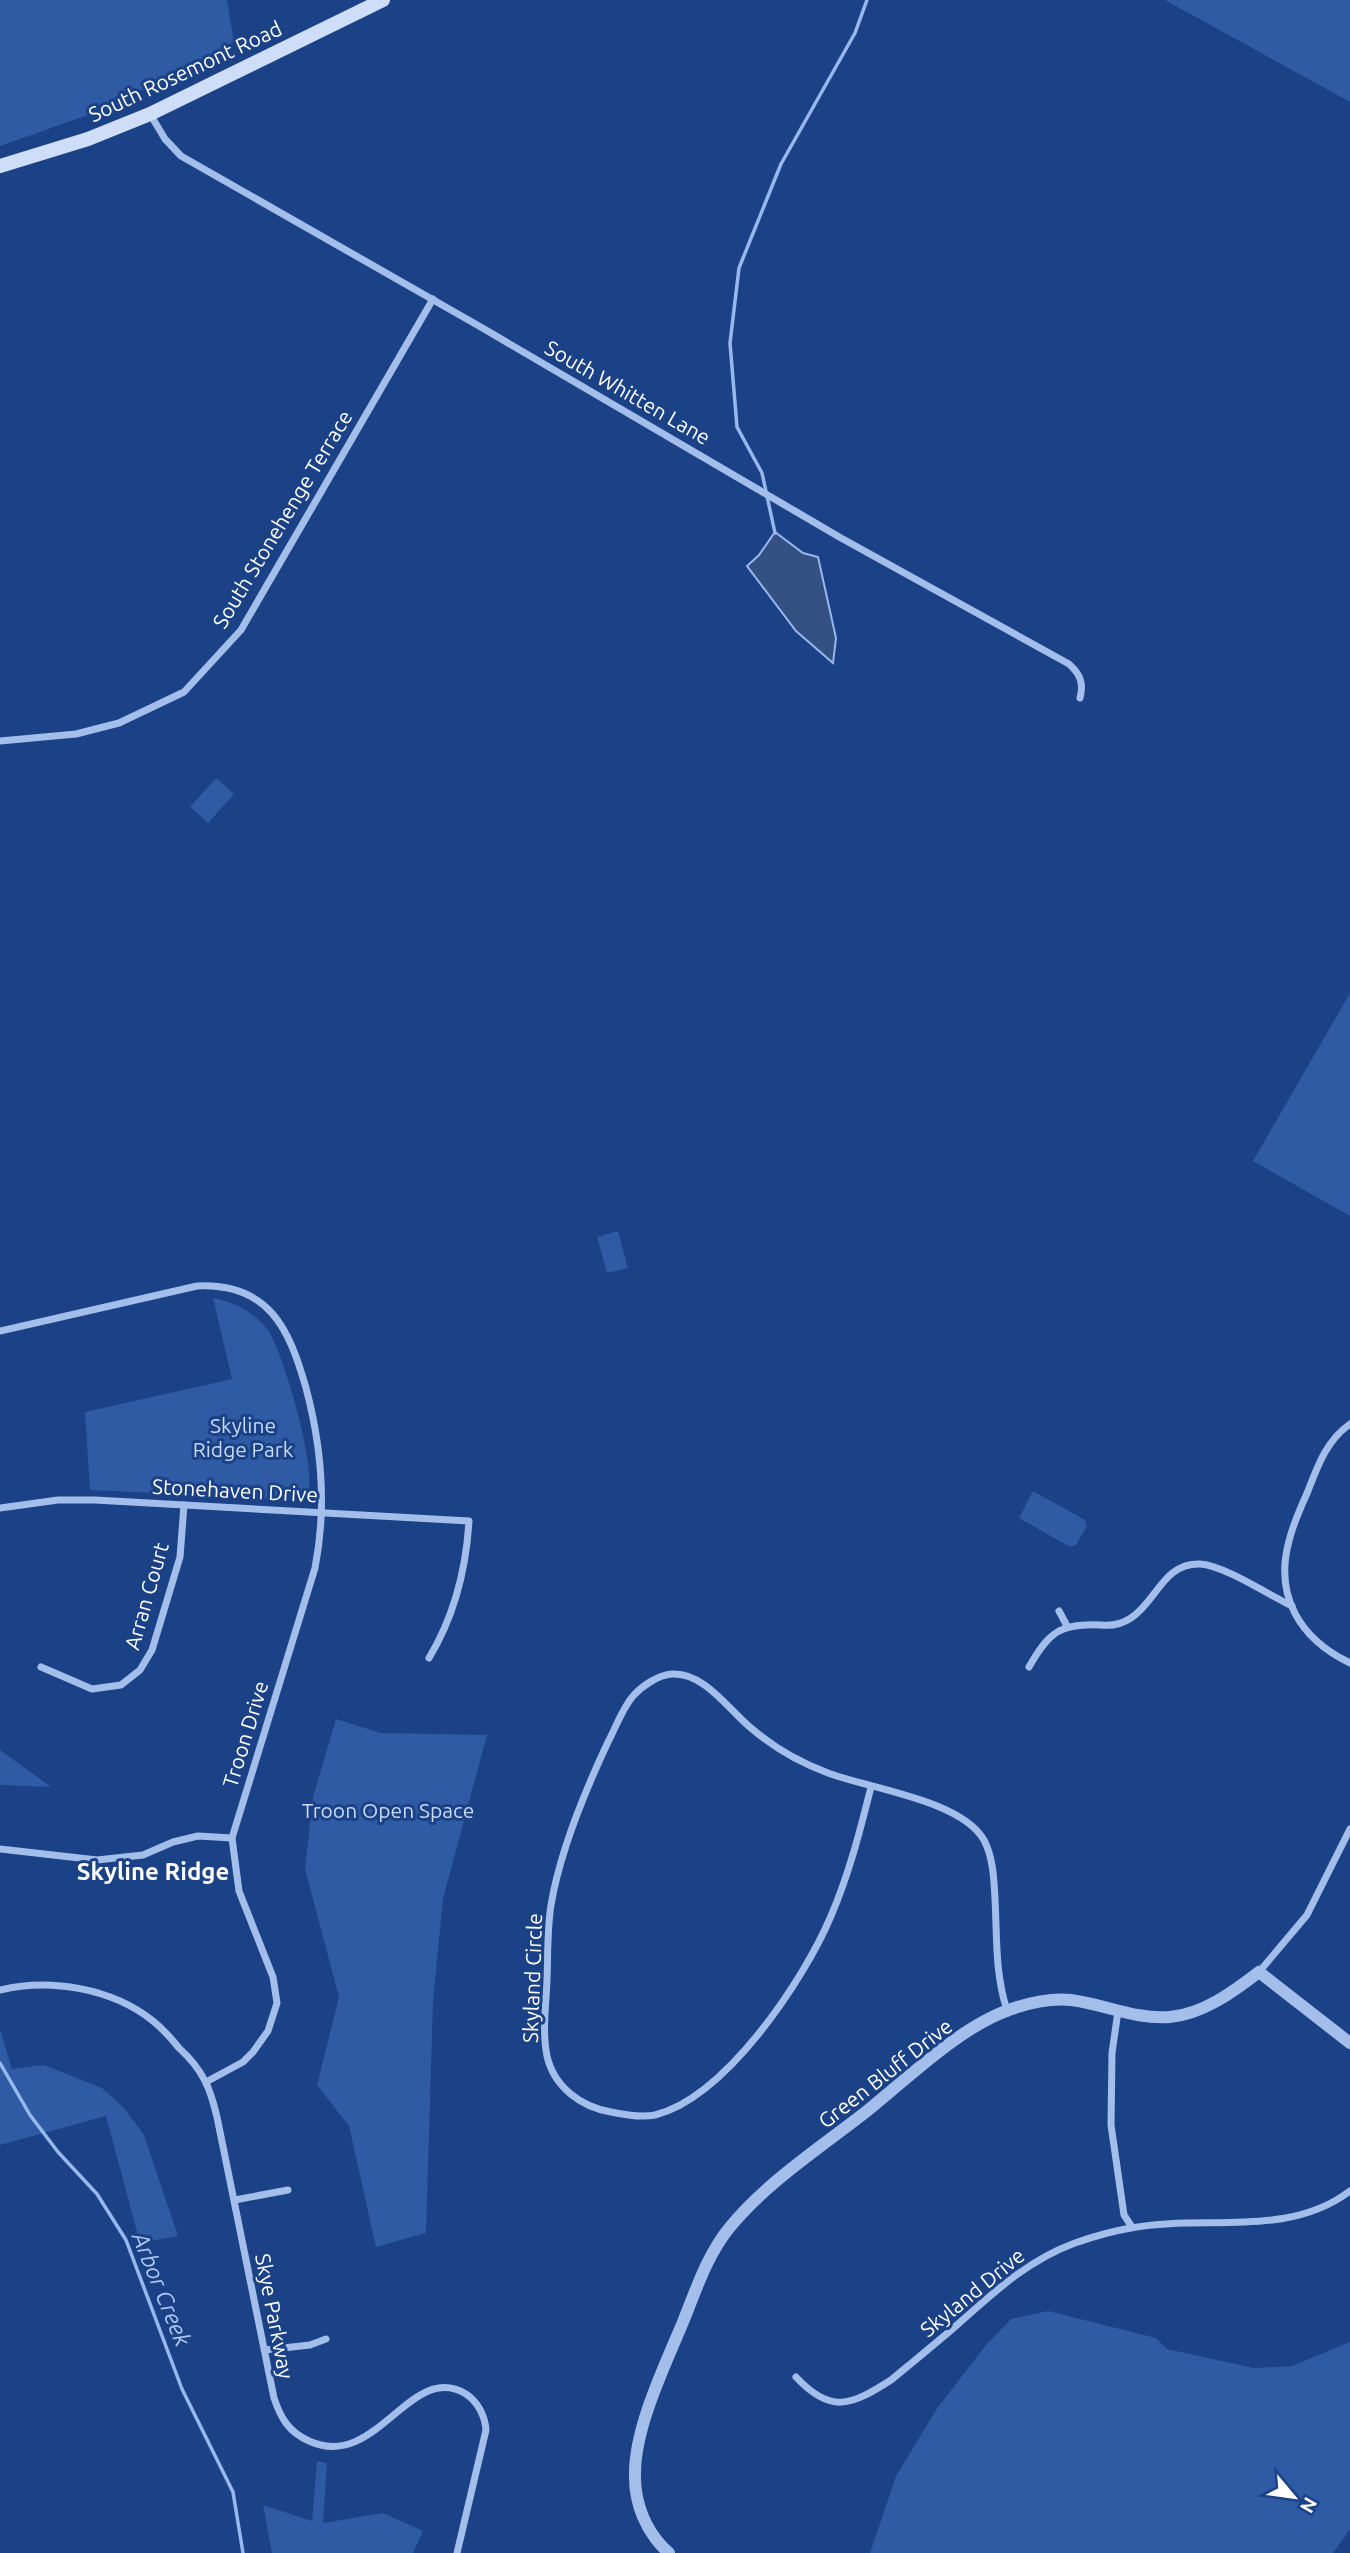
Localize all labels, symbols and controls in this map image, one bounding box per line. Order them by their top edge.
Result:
street label: South Rosemont Road [85,16,285,126]
street label: South Whitten Lane [541,335,715,449]
street label: South Stonehenge Terrace [207,406,357,632]
park label: Skyline Ridge Park [193,1413,294,1461]
street label: Stonehaven Drive [151,1474,319,1506]
street label: Arran Court [119,1540,173,1652]
street label: Troon Drive [217,1678,273,1790]
park label: Troon Open Space [302,1798,474,1822]
district label: Skyline Ridge [77,1858,229,1885]
street label: Skyland Circle [518,1913,546,2043]
street label: Green Bluff Drive [813,2013,957,2133]
water label: Arbor Creek [127,2227,196,2350]
street label: Skyland Drive [915,2243,1029,2341]
street label: Skye Parkway [251,2251,299,2381]
north arrow [1259,2462,1329,2532]
text: N [1296,2494,1322,2517]

